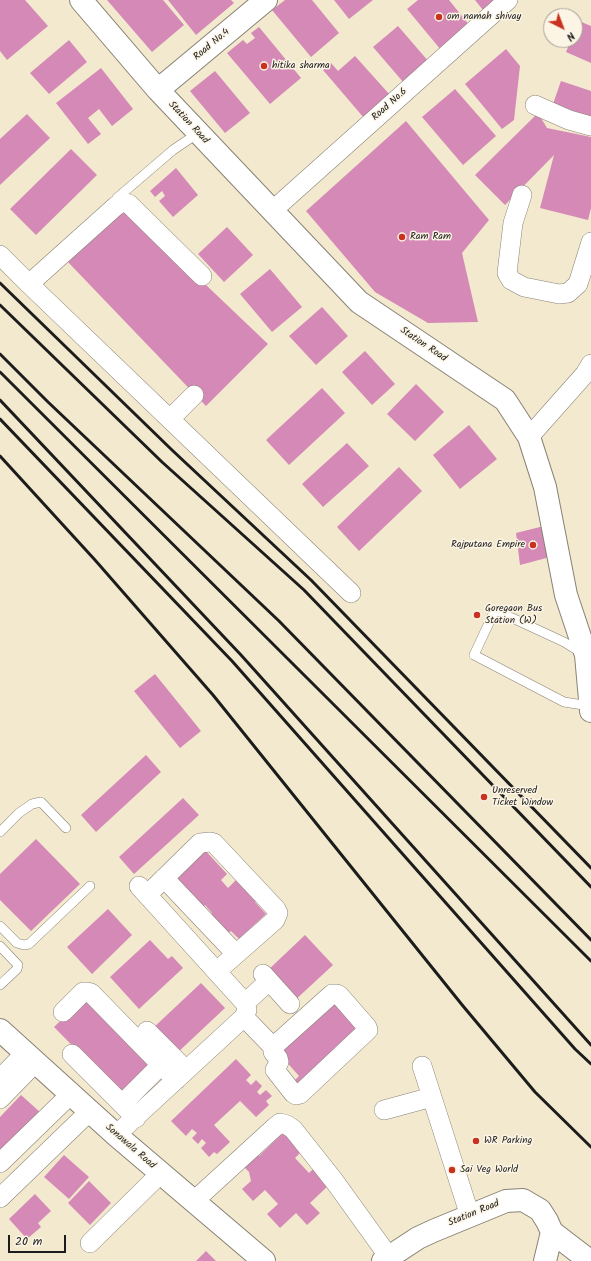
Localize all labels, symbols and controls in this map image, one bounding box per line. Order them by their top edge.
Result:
north arrow [543,8,583,48]
place label: om namah shivay [447,11,521,23]
marker: om namah shivay [434,12,444,22]
street label: Road No.4 [192,27,232,63]
text: N [562,27,579,45]
place label: hitika sharma [272,60,330,72]
marker: hitika sharma [259,61,269,71]
street label: Road No.6 [370,86,410,124]
street label: Station Road [165,99,211,147]
place label: Ram Ram [410,231,451,243]
marker: Ram Ram [397,232,407,242]
street label: Station Road [397,325,449,365]
place label: Rajputana Empire [451,539,525,551]
marker: Rajputana Empire [528,540,538,550]
place label: Goregaon Bus Station (W) [485,603,542,626]
marker: Goregaon Bus Station (W) [472,610,482,620]
place label: Unreserved Ticket Window [492,785,553,808]
marker: Unreserved Ticket Window [479,792,489,802]
street label: Sonawala Road [102,1122,158,1172]
place label: WR Parking [484,1135,532,1147]
marker: WR Parking [471,1136,481,1146]
place label: Sai Veg World [460,1164,518,1176]
marker: Sai Veg World [447,1165,457,1175]
street label: Station Road [447,1198,501,1230]
scale bar [10,1227,68,1253]
text: 20 m [15,1232,42,1251]

